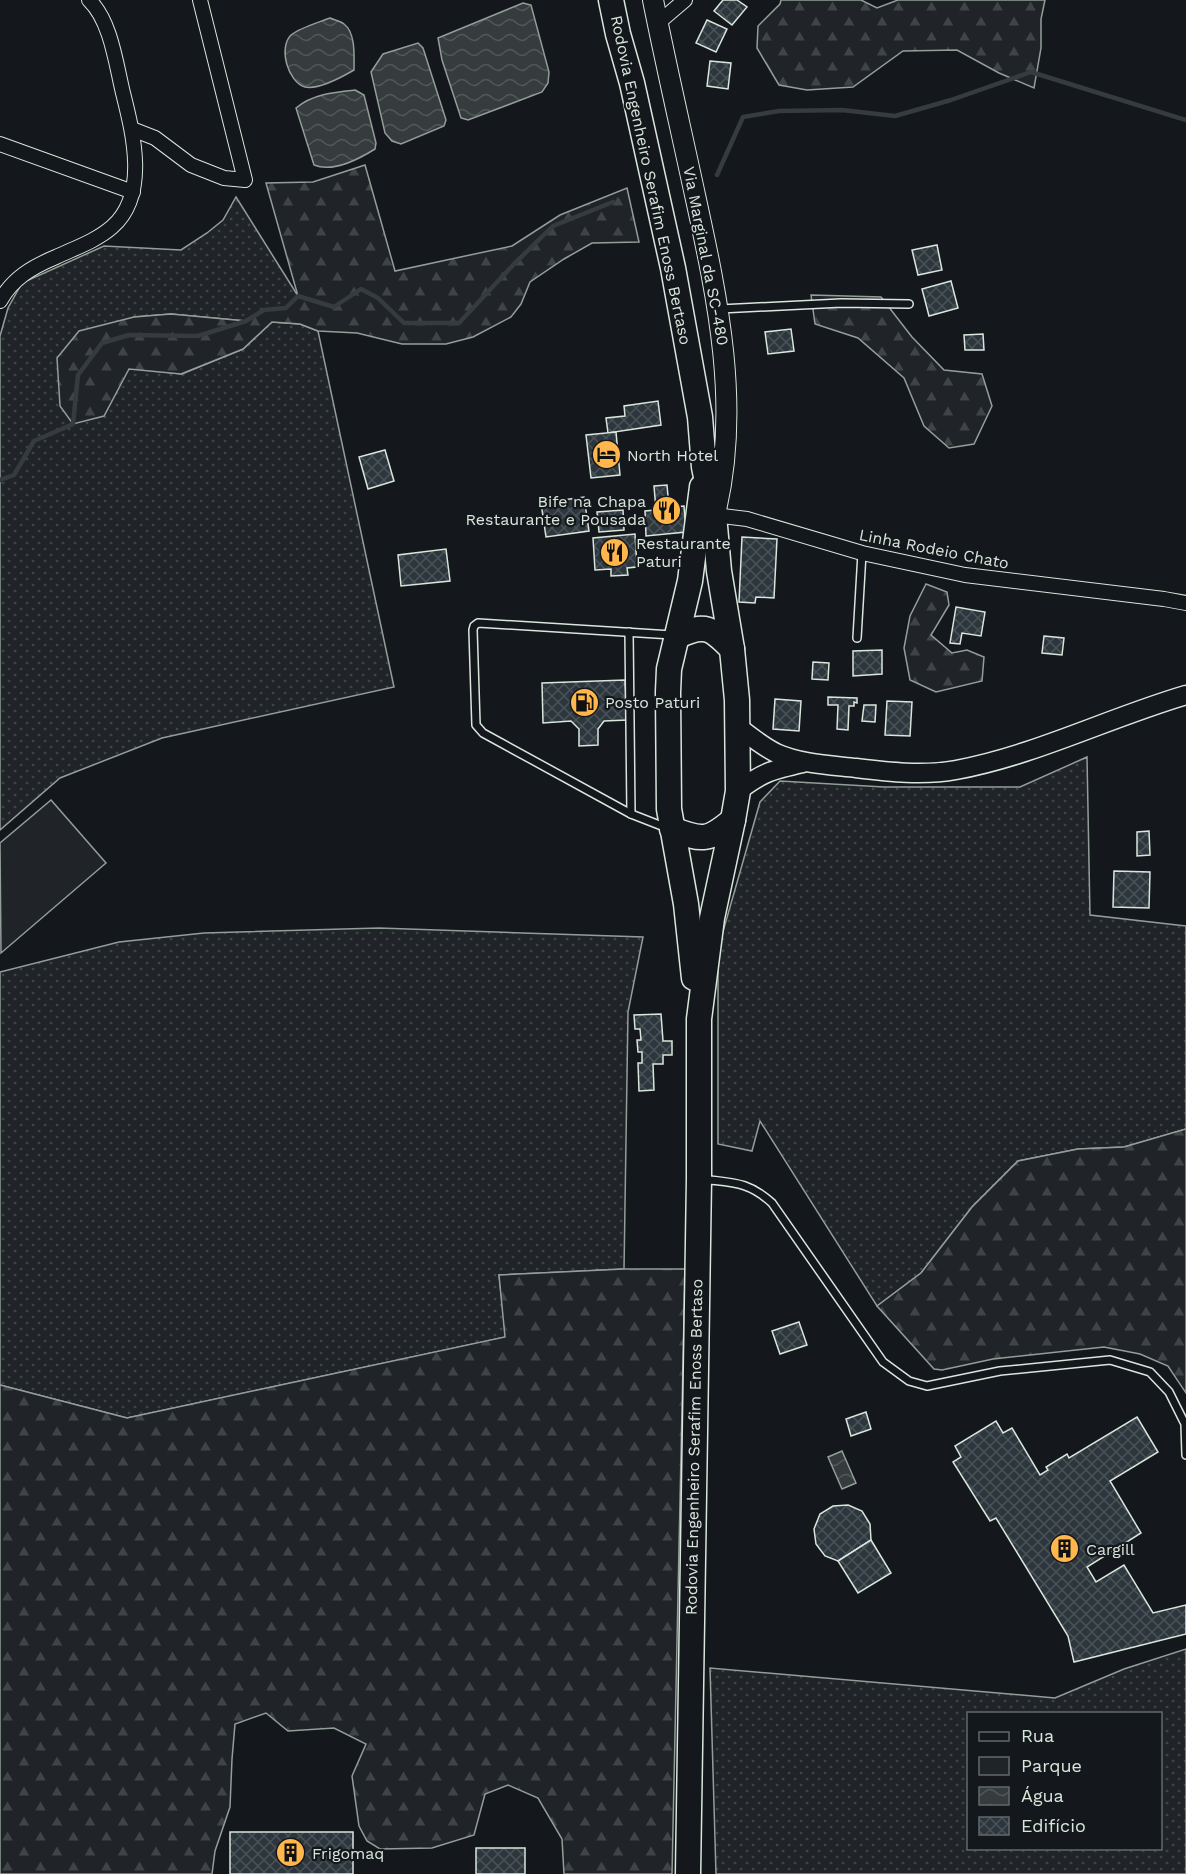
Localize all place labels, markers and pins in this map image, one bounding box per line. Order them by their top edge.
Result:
hotel icon: North Hotel [590,439,622,471]
place label: North Hotel [627,446,718,465]
place label: Bife na Chapa Restaurante e Pousada [465,492,646,529]
restaurant icon: Bife na Chapa Restaurante e Pousada [651,494,683,526]
place label: Restaurante Paturi [636,534,731,571]
restaurant icon: Restaurante Paturi [599,536,631,568]
fuel station icon: Posto Paturi [568,686,600,718]
place label: Posto Paturi [605,693,700,712]
building icon: Cargill [1049,1533,1081,1565]
place label: Cargill [1086,1540,1135,1559]
building icon: Frigomaq [275,1837,307,1869]
place label: Frigomaq [312,1844,384,1863]

